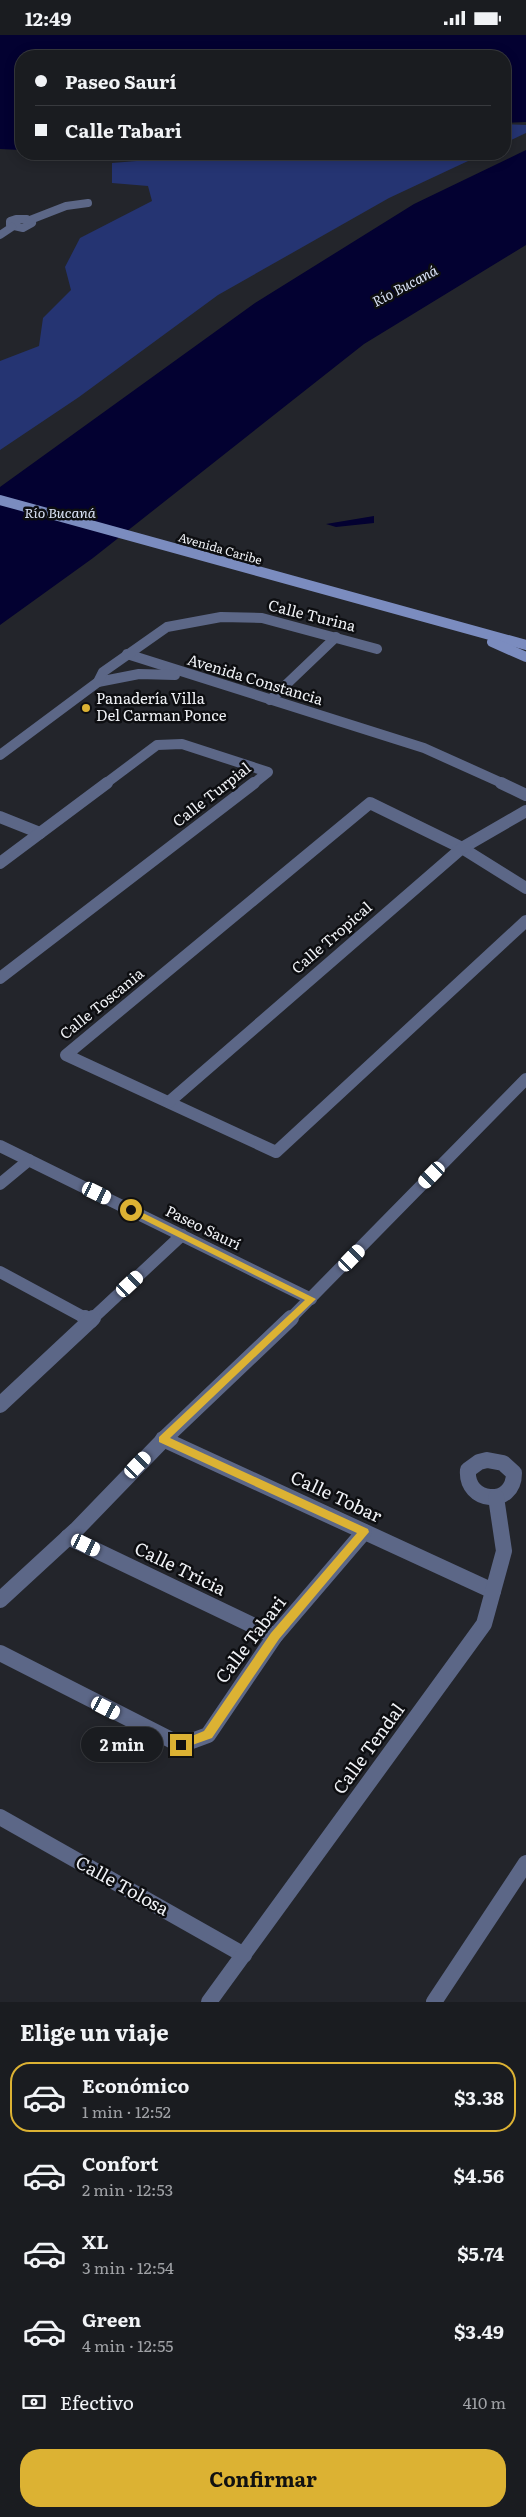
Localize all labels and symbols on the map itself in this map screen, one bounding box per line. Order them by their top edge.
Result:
water label: Río Bucaná [368,259,441,311]
water label: Río Bucaná [24,502,96,522]
street label: Avenida Caribe [176,527,264,569]
street label: Calle Turina [266,593,359,637]
street label: Avenida Constancia [185,647,327,710]
place label: Panadería Villa Del Carman Ponce [96,686,227,726]
marker: Panadería Villa Del Carman Ponce [80,702,92,714]
street label: Calle Turpial [167,756,255,832]
street label: Calle Tropical [286,895,376,978]
street label: Calle Toscania [54,961,149,1044]
car [416,1159,447,1191]
car [80,1180,113,1206]
street label: Paseo Saurí [162,1198,245,1255]
route start [120,1199,142,1221]
car [336,1242,367,1274]
car [113,1268,146,1300]
car [122,1449,153,1481]
street label: Calle Tobar [287,1463,387,1529]
car [69,1532,102,1558]
street label: Calle Tricia [130,1534,231,1602]
street label: Calle Tabari [208,1590,292,1688]
car [89,1695,122,1721]
street label: Calle Tendal [326,1697,410,1799]
callout: 2 min [81,1727,164,1763]
route end [170,1734,192,1756]
street label: Calle Tolosa [71,1848,175,1922]

